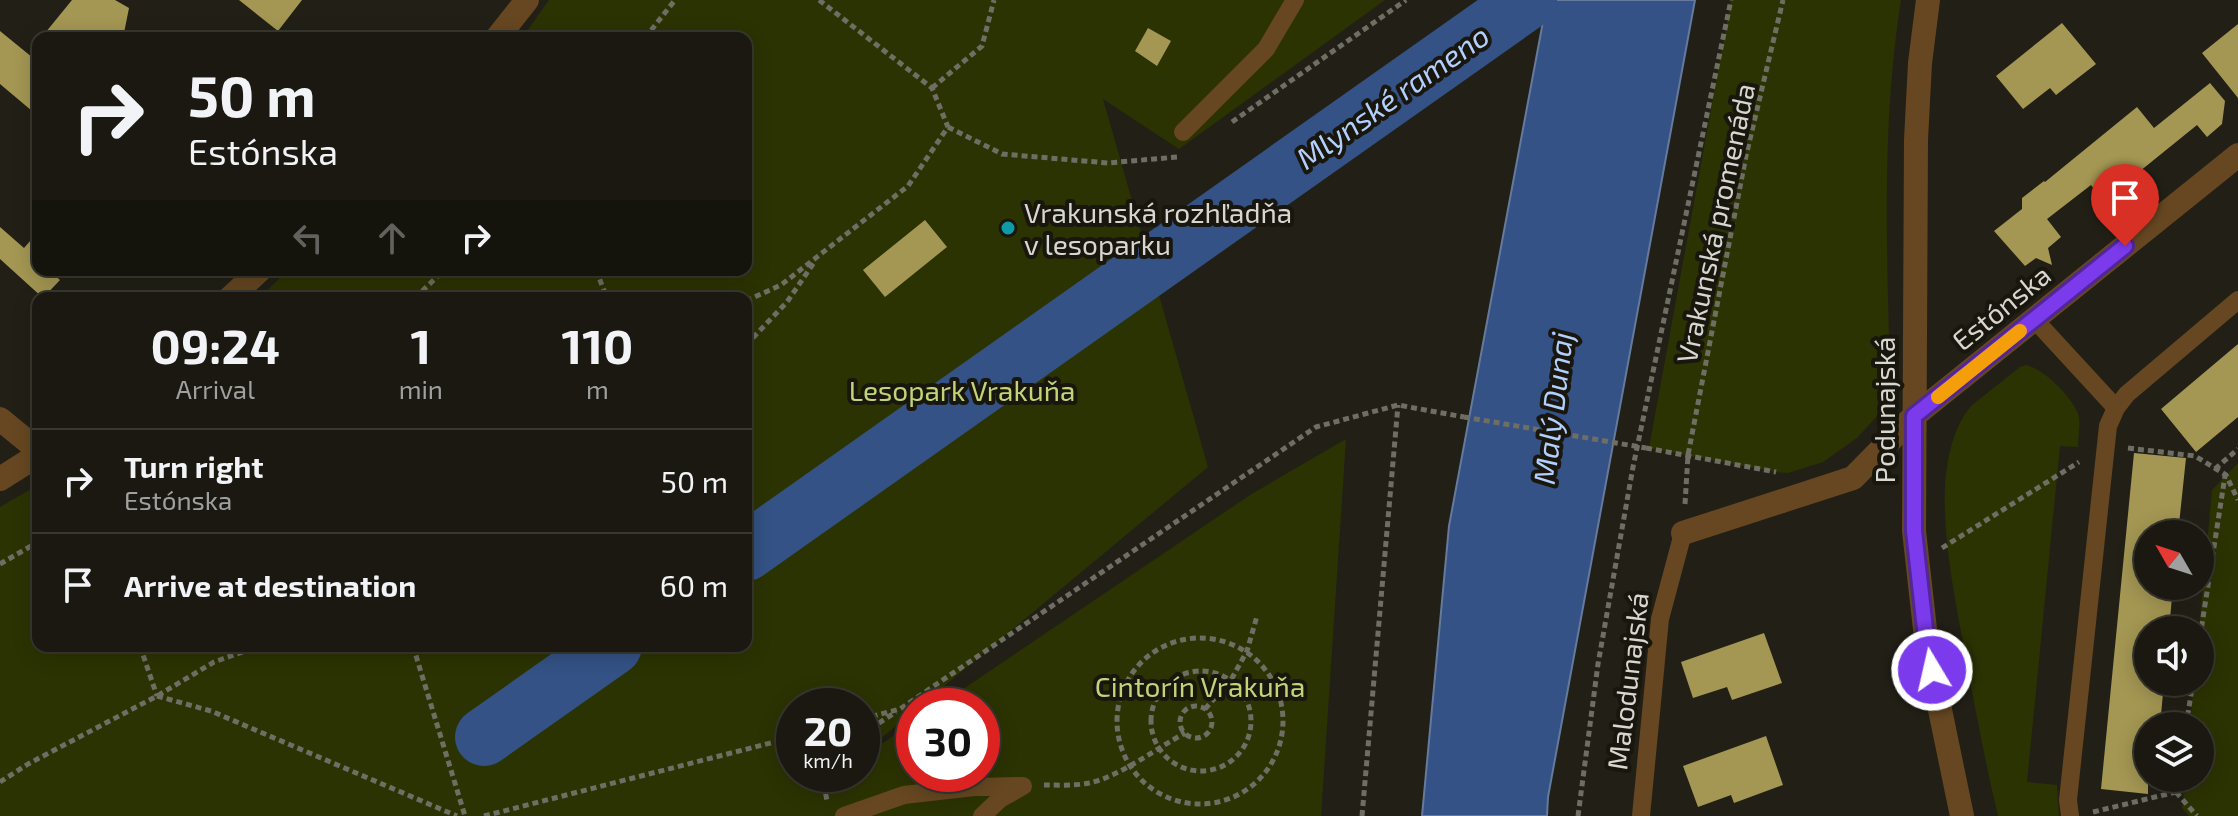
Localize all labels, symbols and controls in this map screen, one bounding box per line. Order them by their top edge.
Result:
water label: Mlynské rameno [1289,16,1496,177]
text: 50 m [188,61,316,128]
icon: right [56,64,160,168]
street label: Vrakunská promenáda [1669,80,1761,366]
text: Estónska [188,129,338,172]
pin [2091,164,2159,246]
icon: arrive [2103,176,2147,220]
place label: Vrakunská rozhľadňa v lesoparku [1024,195,1292,261]
icon: left [286,216,330,260]
icon: ahead [370,216,414,260]
icon: right [454,216,498,260]
marker: Vrakunská rozhľadňa v lesoparku [999,219,1017,237]
street label: Estónska [1945,257,2057,357]
text: 09:24 [151,316,280,374]
text: 1 [410,316,431,374]
text: 110 [562,316,633,374]
water label: Malý Dunaj [1525,330,1580,486]
street label: Podunajská [1867,337,1901,483]
text: Arrival [176,373,255,404]
text: min [399,373,443,404]
text: m [586,373,609,404]
park label: Lesopark Vrakuňa [849,373,1075,407]
text: Turn right [124,448,264,484]
icon: right [56,459,100,503]
text: 50 m [661,463,728,499]
text: Estónska [124,484,232,515]
north arrow [2134,520,2214,600]
map controls [2134,520,2214,792]
icon: arrive [56,563,100,607]
text: Arrive at destination [124,567,416,603]
text: 60 m [660,567,728,603]
street label: Malodunajská [1599,590,1655,772]
button: sound [2134,616,2214,696]
position arrow [1890,628,1974,712]
park label: Cintorín Vrakuňa [1095,669,1305,703]
speed limit sign: 30 [896,688,1000,792]
text: 20 [804,706,852,754]
button: layers [2134,712,2214,792]
text: km/h [803,748,853,772]

